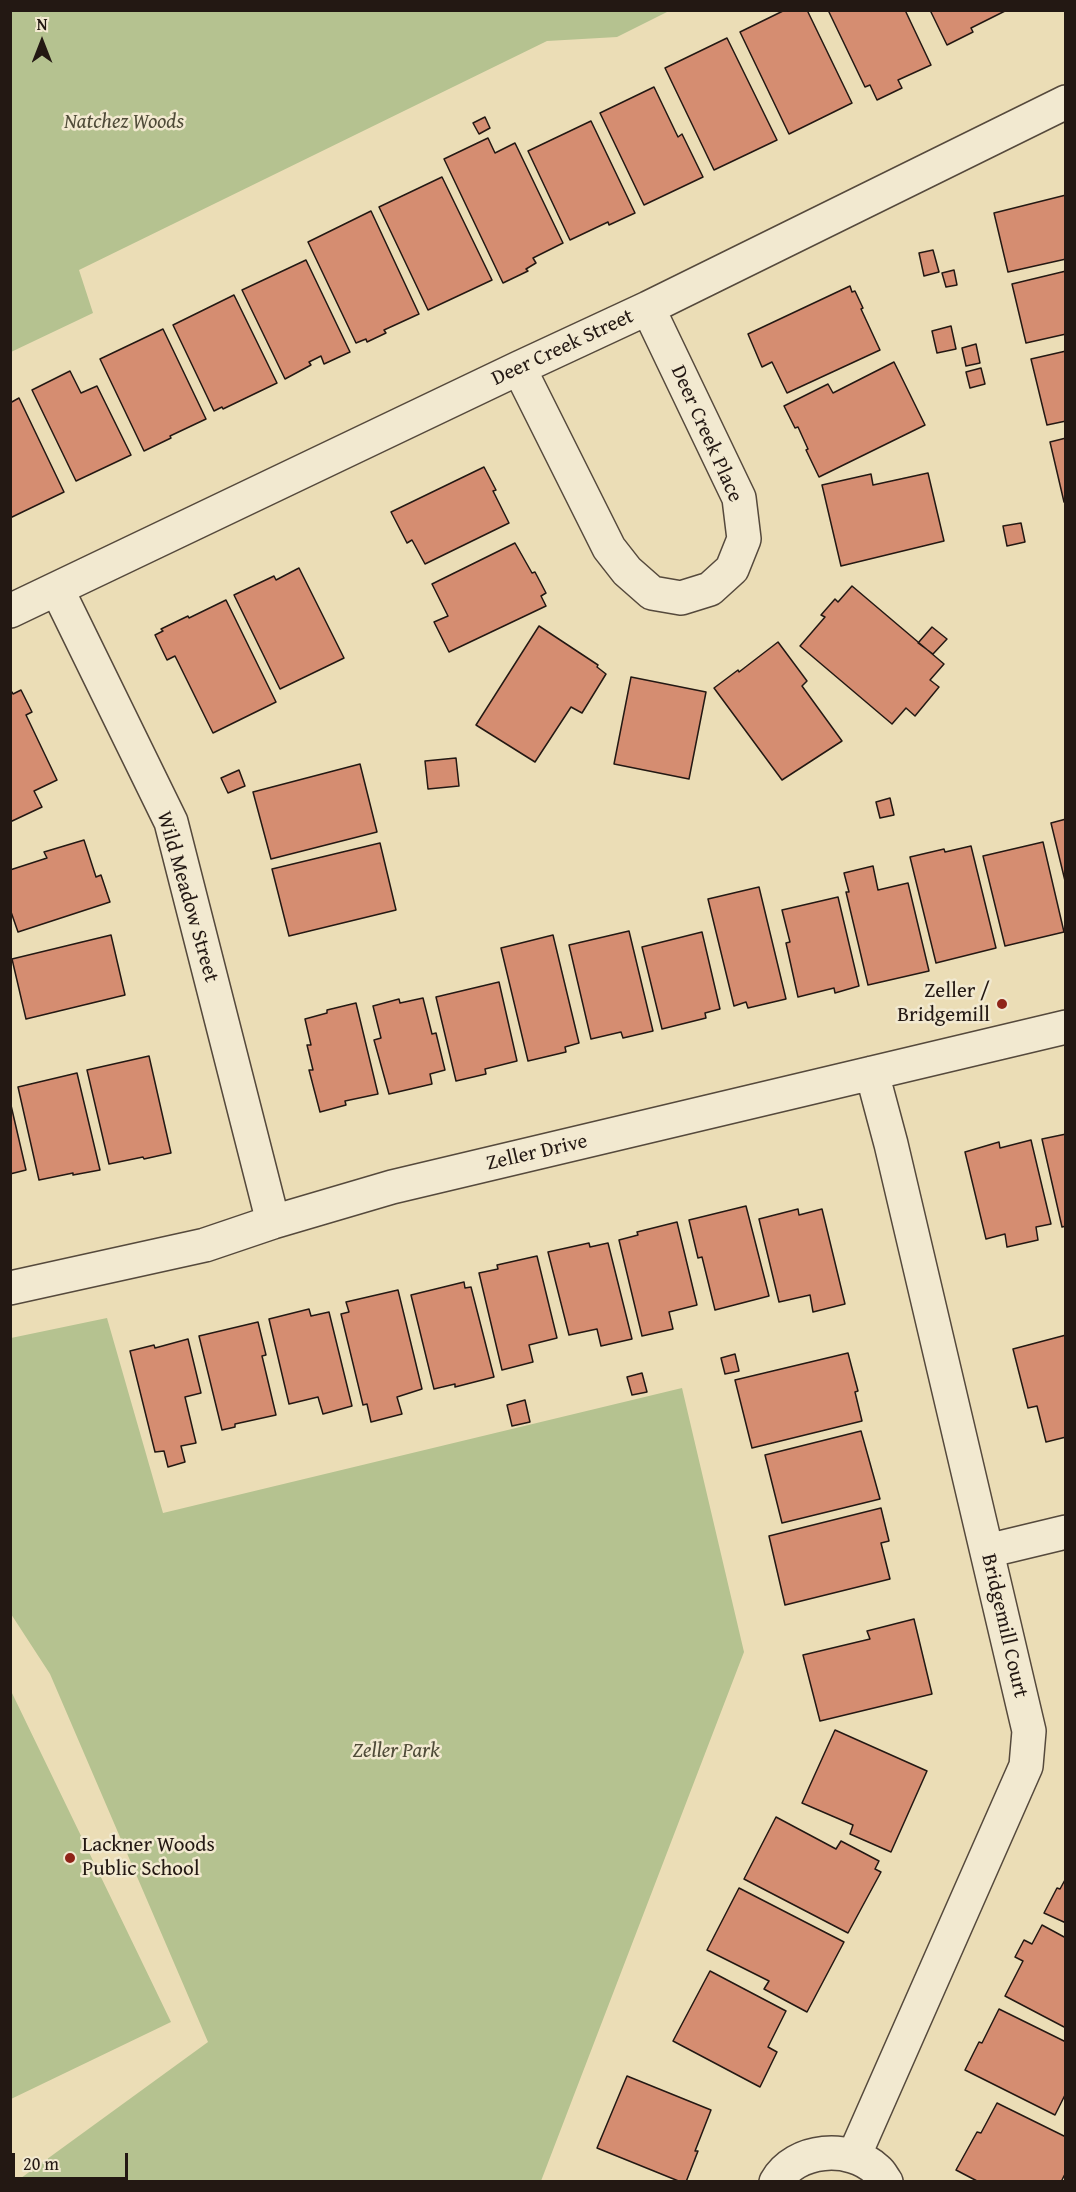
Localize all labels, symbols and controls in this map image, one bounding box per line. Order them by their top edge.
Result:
north arrow [12,12,72,72]
text: N [37,12,47,36]
park label: Natchez Woods [64,110,184,136]
street label: Deer Creek Street [488,304,638,392]
street label: Deer Creek Place [665,362,747,506]
street label: Wild Meadow Street [151,809,223,985]
place label: Zeller / Bridgemill [897,979,990,1029]
marker: Zeller / Bridgemill [995,997,1009,1011]
street label: Zeller Drive [484,1129,590,1177]
street label: Bridgemill Court [975,1552,1033,1700]
park label: Zeller Park [352,1739,440,1765]
place label: Lackner Woods Public School [82,1833,215,1883]
marker: Lackner Woods Public School [63,1851,77,1865]
scale bar [15,2141,130,2179]
text: 20 m [23,2150,59,2177]

